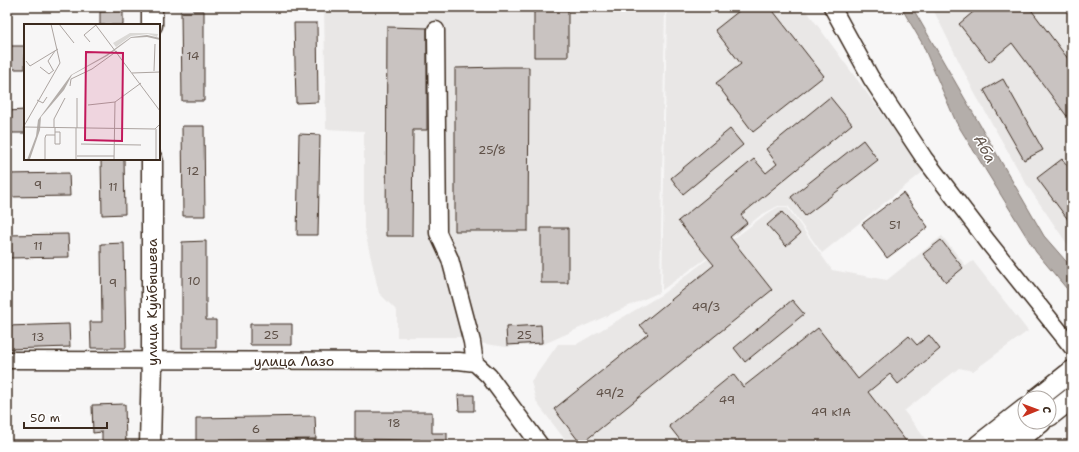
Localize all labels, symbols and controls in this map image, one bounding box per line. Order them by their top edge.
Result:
inset map [24,24,160,160]
house number: 14 [187,48,199,64]
water label: Аба [969,131,1001,167]
house number: 25/8 [478,142,506,158]
house number: 12 [187,163,199,179]
house number: 9 [34,177,42,193]
house number: 11 [108,179,118,195]
house number: 51 [889,217,901,233]
house number: 11 [33,238,43,254]
street label: улица Куйбышева [143,238,161,366]
house number: 10 [187,273,201,289]
house number: 9 [109,275,117,291]
house number: 49/3 [692,299,720,315]
house number: 25 [263,327,279,343]
house number: 25 [516,327,532,343]
house number: 13 [32,329,44,345]
street label: улица Лазо [254,352,334,370]
house number: 49/2 [596,385,624,401]
north arrow [1017,390,1057,430]
house number: 49 [719,392,735,408]
scale bar [24,404,107,430]
house number: 49 к1А [811,404,851,420]
text: С [1039,406,1054,414]
text: 50 m [30,410,60,426]
house number: 18 [387,415,401,431]
house number: 6 [252,421,260,437]

